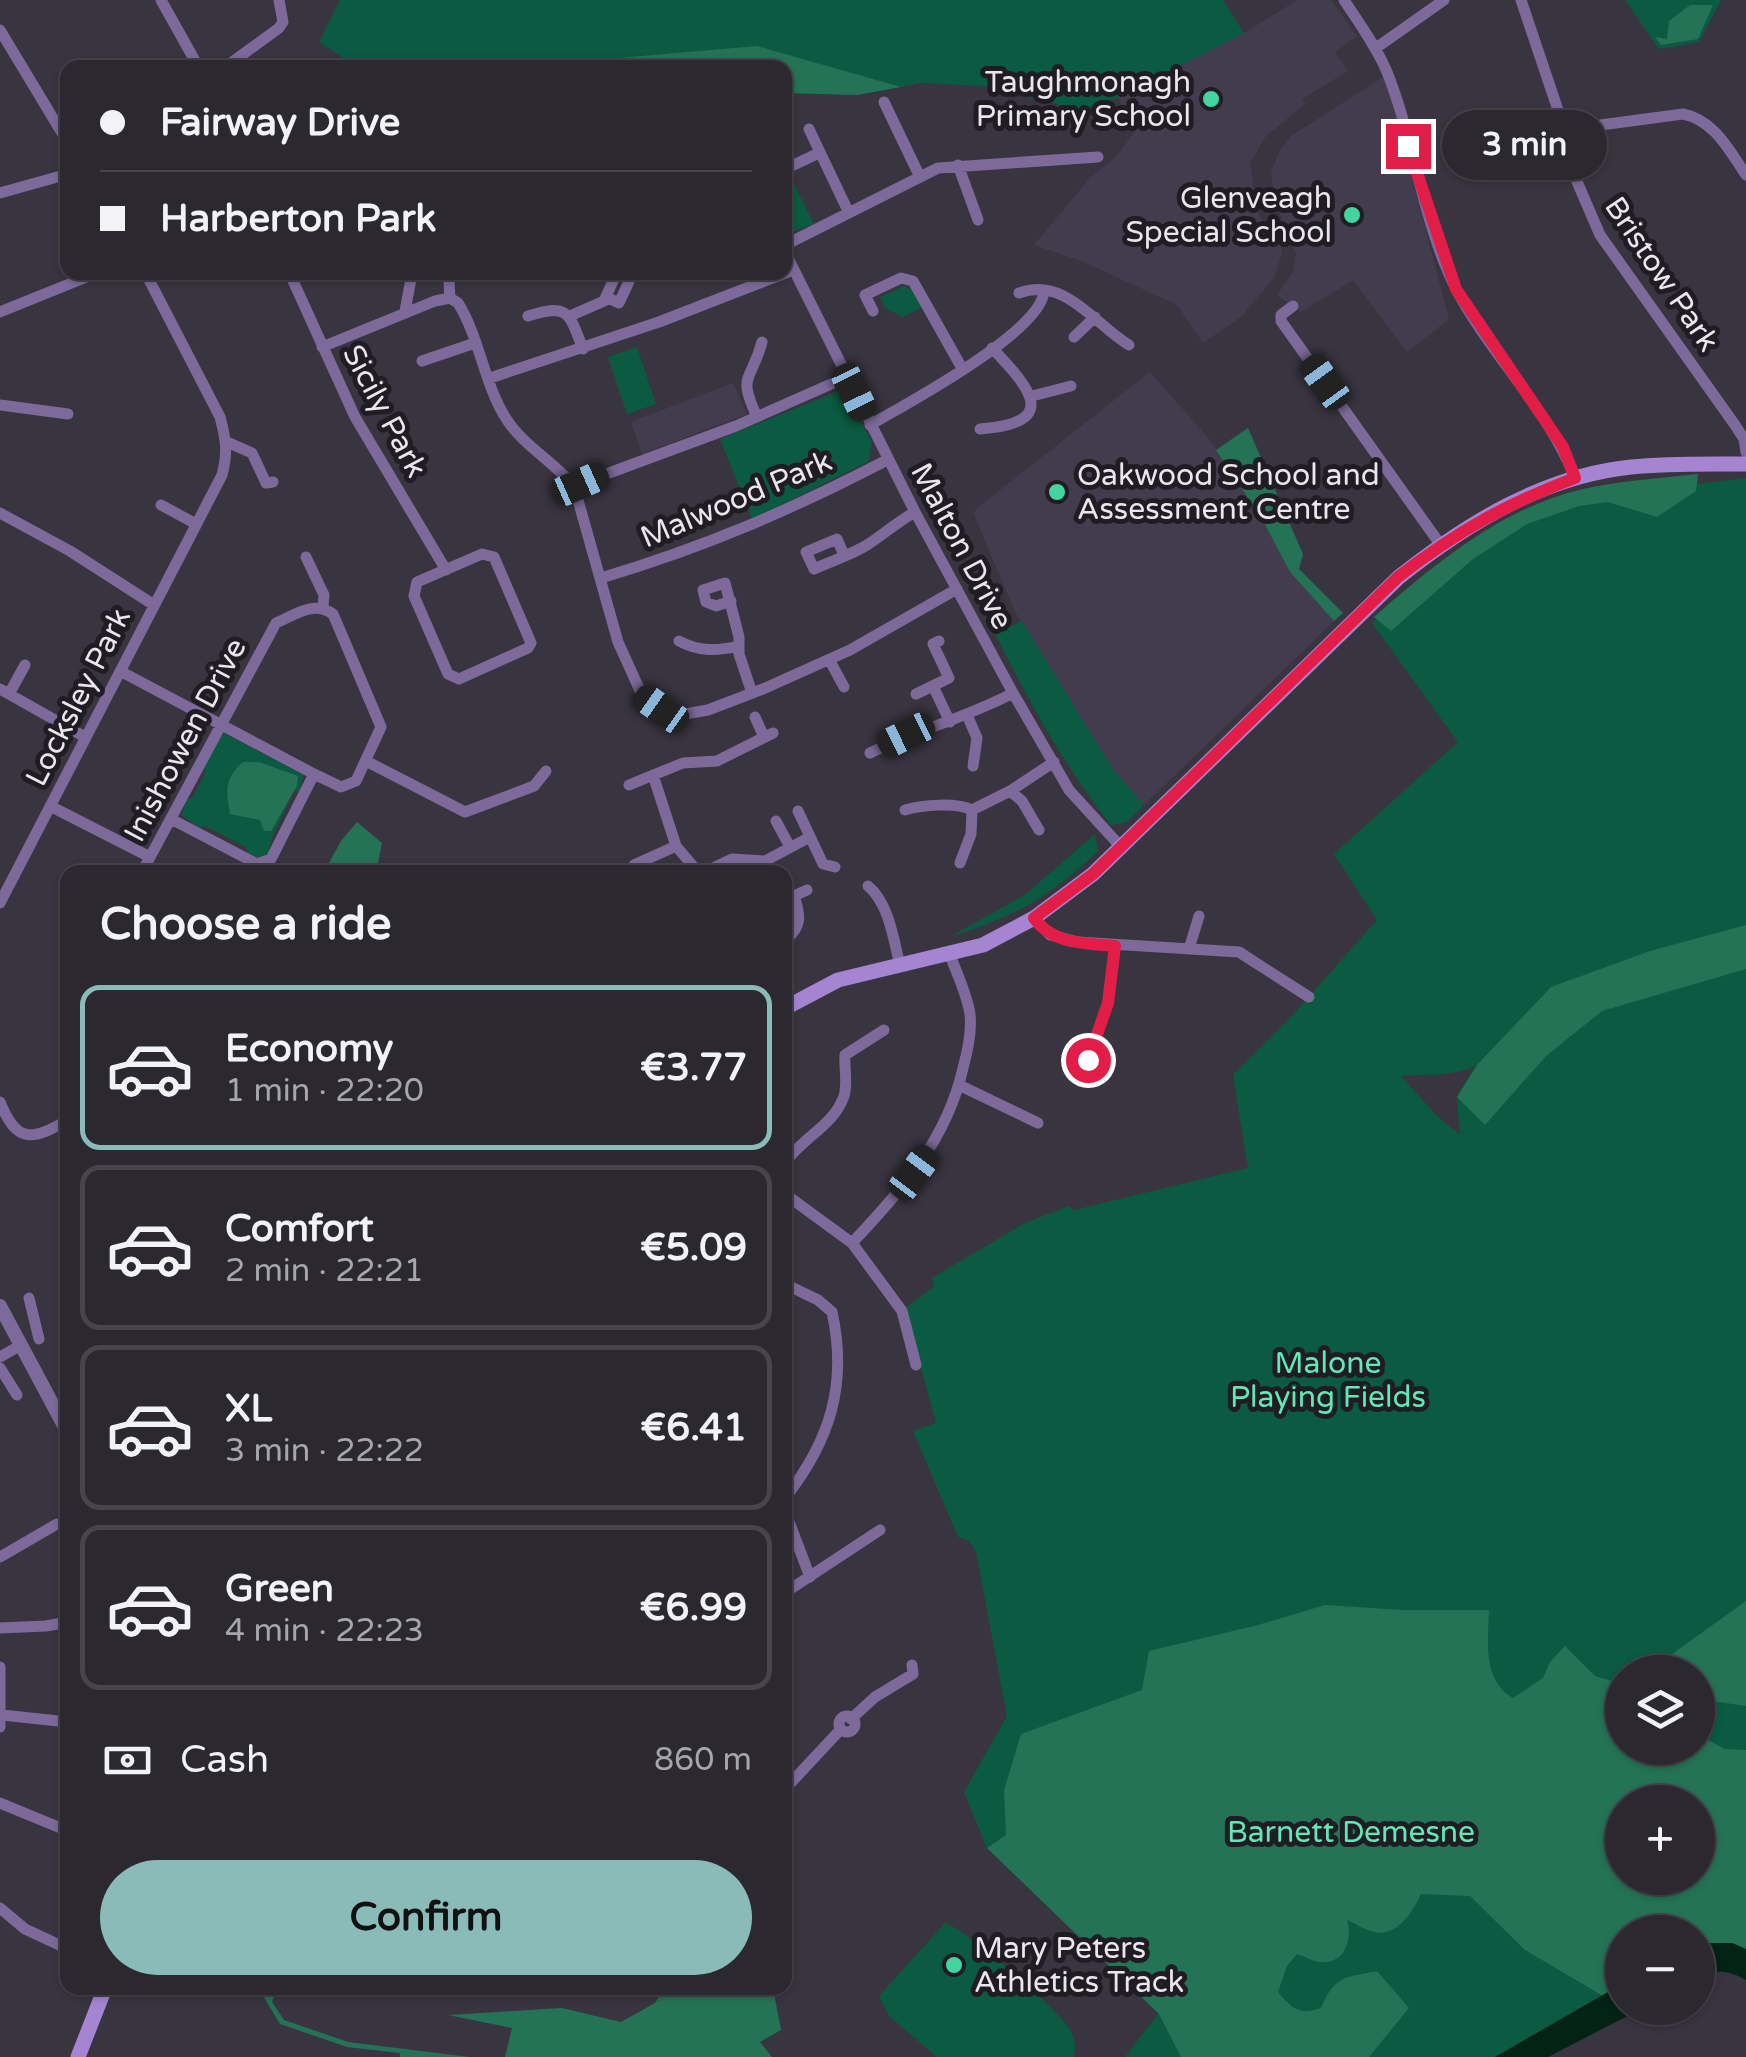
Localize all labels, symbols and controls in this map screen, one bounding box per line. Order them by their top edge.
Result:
place label: Taughmonagh Primary School [976,64,1191,135]
marker: Taughmonagh Primary School [1200,88,1222,110]
text: Fairway Drive [160,100,400,146]
callout: 3 min [1443,111,1608,181]
route end [1386,124,1431,169]
text: 3 min [1482,126,1567,164]
place label: Glenveagh Special School [1126,180,1332,251]
street label: Bristow Park [1596,190,1727,359]
text: Harberton Park [160,196,436,242]
marker: Glenveagh Special School [1341,204,1363,226]
street label: Sicily Park [334,339,435,484]
car [1295,349,1355,415]
car [827,358,881,426]
street label: Malwood Park [635,443,837,556]
street label: Malton Drive [902,457,1021,636]
place label: Oakwood School and Assessment Centre [1077,457,1380,528]
car [546,458,614,510]
marker: Oakwood School and Assessment Centre [1046,481,1068,503]
street label: Locksley Park [18,602,139,792]
street label: Inishowen Drive [116,632,255,848]
car [628,680,694,738]
car [872,708,940,762]
text: Choose a ride [100,898,391,952]
icon: car [105,1023,195,1113]
text: Economy [225,1026,393,1072]
route start [1066,1038,1111,1083]
text: €3.77 [640,1045,747,1091]
text: 1 min · 22:20 [225,1072,424,1110]
car [884,1140,944,1206]
icon: car [105,1203,195,1293]
text: Comfort [225,1206,374,1252]
text: €5.09 [640,1225,747,1271]
text: 2 min · 22:21 [225,1252,424,1290]
park label: Malone Playing Fields [1230,1345,1426,1416]
icon: car [105,1383,195,1473]
text: XL [225,1386,272,1432]
text: €6.41 [640,1405,747,1451]
text: 3 min · 22:22 [225,1432,424,1470]
icon: car [105,1563,195,1653]
text: Green [225,1566,334,1612]
text: €6.99 [640,1585,747,1631]
text: 4 min · 22:23 [225,1612,424,1650]
map controls [1605,1655,1715,2025]
button: layers [1605,1655,1715,1765]
icon: cash [100,1733,155,1788]
text: Cash [180,1737,269,1783]
text: 860 m [654,1741,752,1779]
button: + [1605,1785,1715,1895]
park label: Barnett Demesne [1227,1814,1475,1851]
button: Confirm [100,1860,752,1975]
button: − [1605,1915,1715,2025]
place label: Mary Peters Athletics Track [974,1930,1184,2001]
marker: Mary Peters Athletics Track [943,1954,965,1976]

